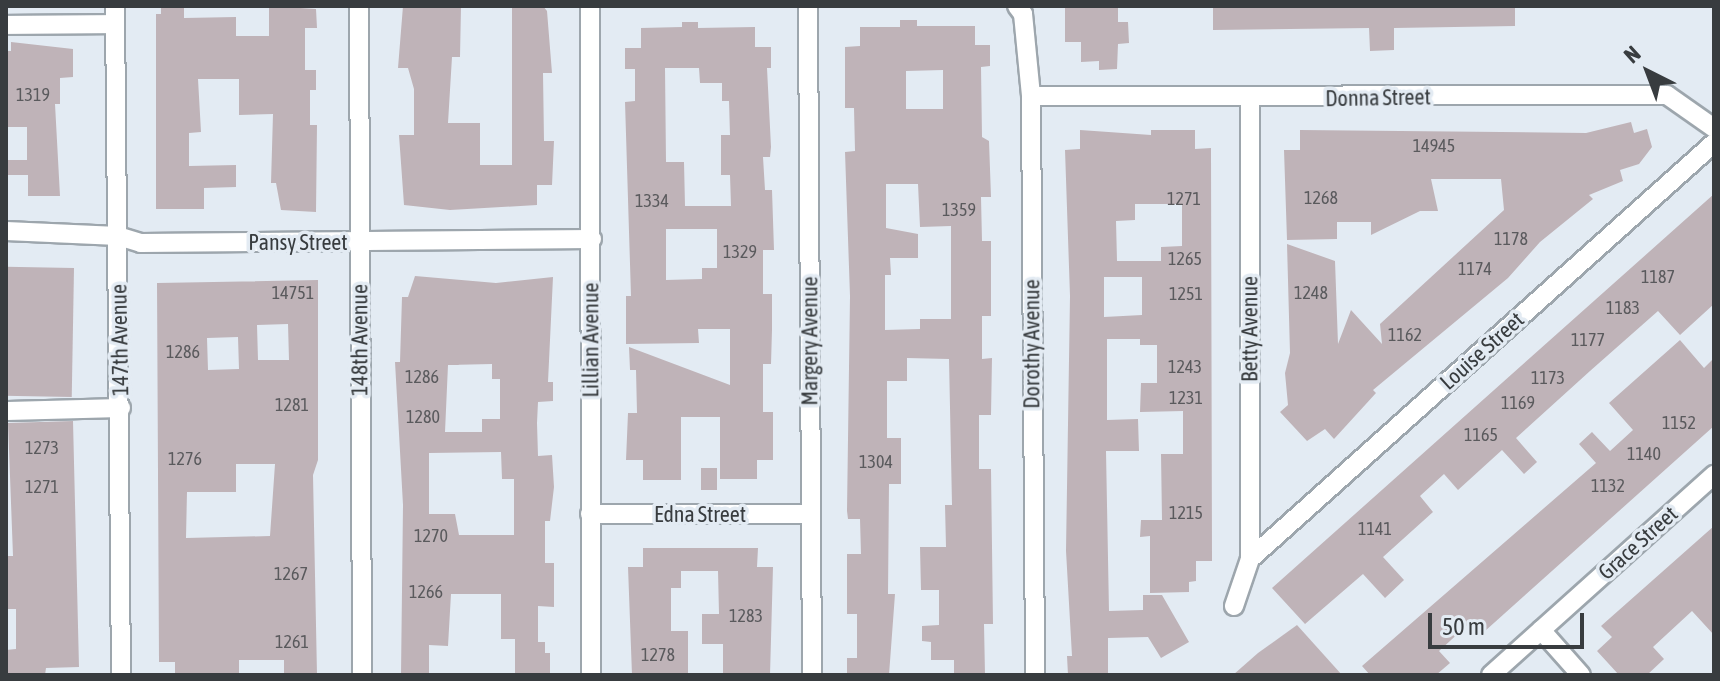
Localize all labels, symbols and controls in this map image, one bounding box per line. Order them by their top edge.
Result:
north arrow [1608,32,1688,112]
text: N [1618,40,1645,68]
house number: 1319 [16,84,50,106]
street label: Donna Street [1325,84,1431,112]
house number: 14945 [1413,135,1455,157]
house number: 1268 [1304,187,1338,209]
house number: 1271 [1167,188,1201,210]
house number: 1334 [635,190,669,212]
house number: 1359 [942,199,976,221]
house number: 1178 [1494,228,1528,250]
street label: Pansy Street [248,230,348,256]
house number: 1329 [723,241,757,263]
house number: 1265 [1168,248,1202,270]
house number: 1174 [1458,258,1492,280]
house number: 1187 [1641,266,1675,288]
street label: Margery Avenue [797,276,823,406]
street label: Betty Avenue [1237,276,1263,382]
street label: Dorothy Avenue [1019,279,1045,409]
house number: 14751 [272,282,314,304]
street label: Lillian Avenue [578,282,604,398]
house number: 1248 [1294,282,1328,304]
house number: 1251 [1169,283,1203,305]
street label: 147th Avenue [106,284,134,396]
street label: 148th Avenue [347,284,373,396]
house number: 1183 [1606,297,1640,319]
street label: Louise Street [1435,307,1529,395]
house number: 1162 [1388,324,1422,346]
house number: 1177 [1571,329,1605,351]
house number: 1286 [166,341,200,363]
house number: 1243 [1168,356,1202,378]
house number: 1286 [405,366,439,388]
house number: 1173 [1531,367,1565,389]
house number: 1231 [1169,387,1203,409]
house number: 1169 [1501,392,1535,414]
house number: 1281 [275,394,309,416]
house number: 1280 [406,406,440,428]
house number: 1152 [1662,412,1696,434]
house number: 1165 [1464,424,1498,446]
house number: 1273 [25,437,59,459]
house number: 1140 [1627,443,1661,465]
house number: 1276 [168,448,202,470]
house number: 1304 [859,451,893,473]
house number: 1132 [1591,475,1625,497]
house number: 1271 [25,476,59,498]
street label: Grace Street [1593,501,1683,585]
street label: Edna Street [654,502,746,528]
house number: 1215 [1169,502,1203,524]
house number: 1141 [1358,518,1392,540]
house number: 1270 [414,525,448,547]
house number: 1267 [274,563,308,585]
house number: 1266 [409,581,443,603]
scale bar [1432,597,1588,647]
house number: 1283 [729,605,763,627]
text: 50 m [1442,613,1485,640]
house number: 1261 [275,631,309,653]
house number: 1278 [641,644,675,666]

